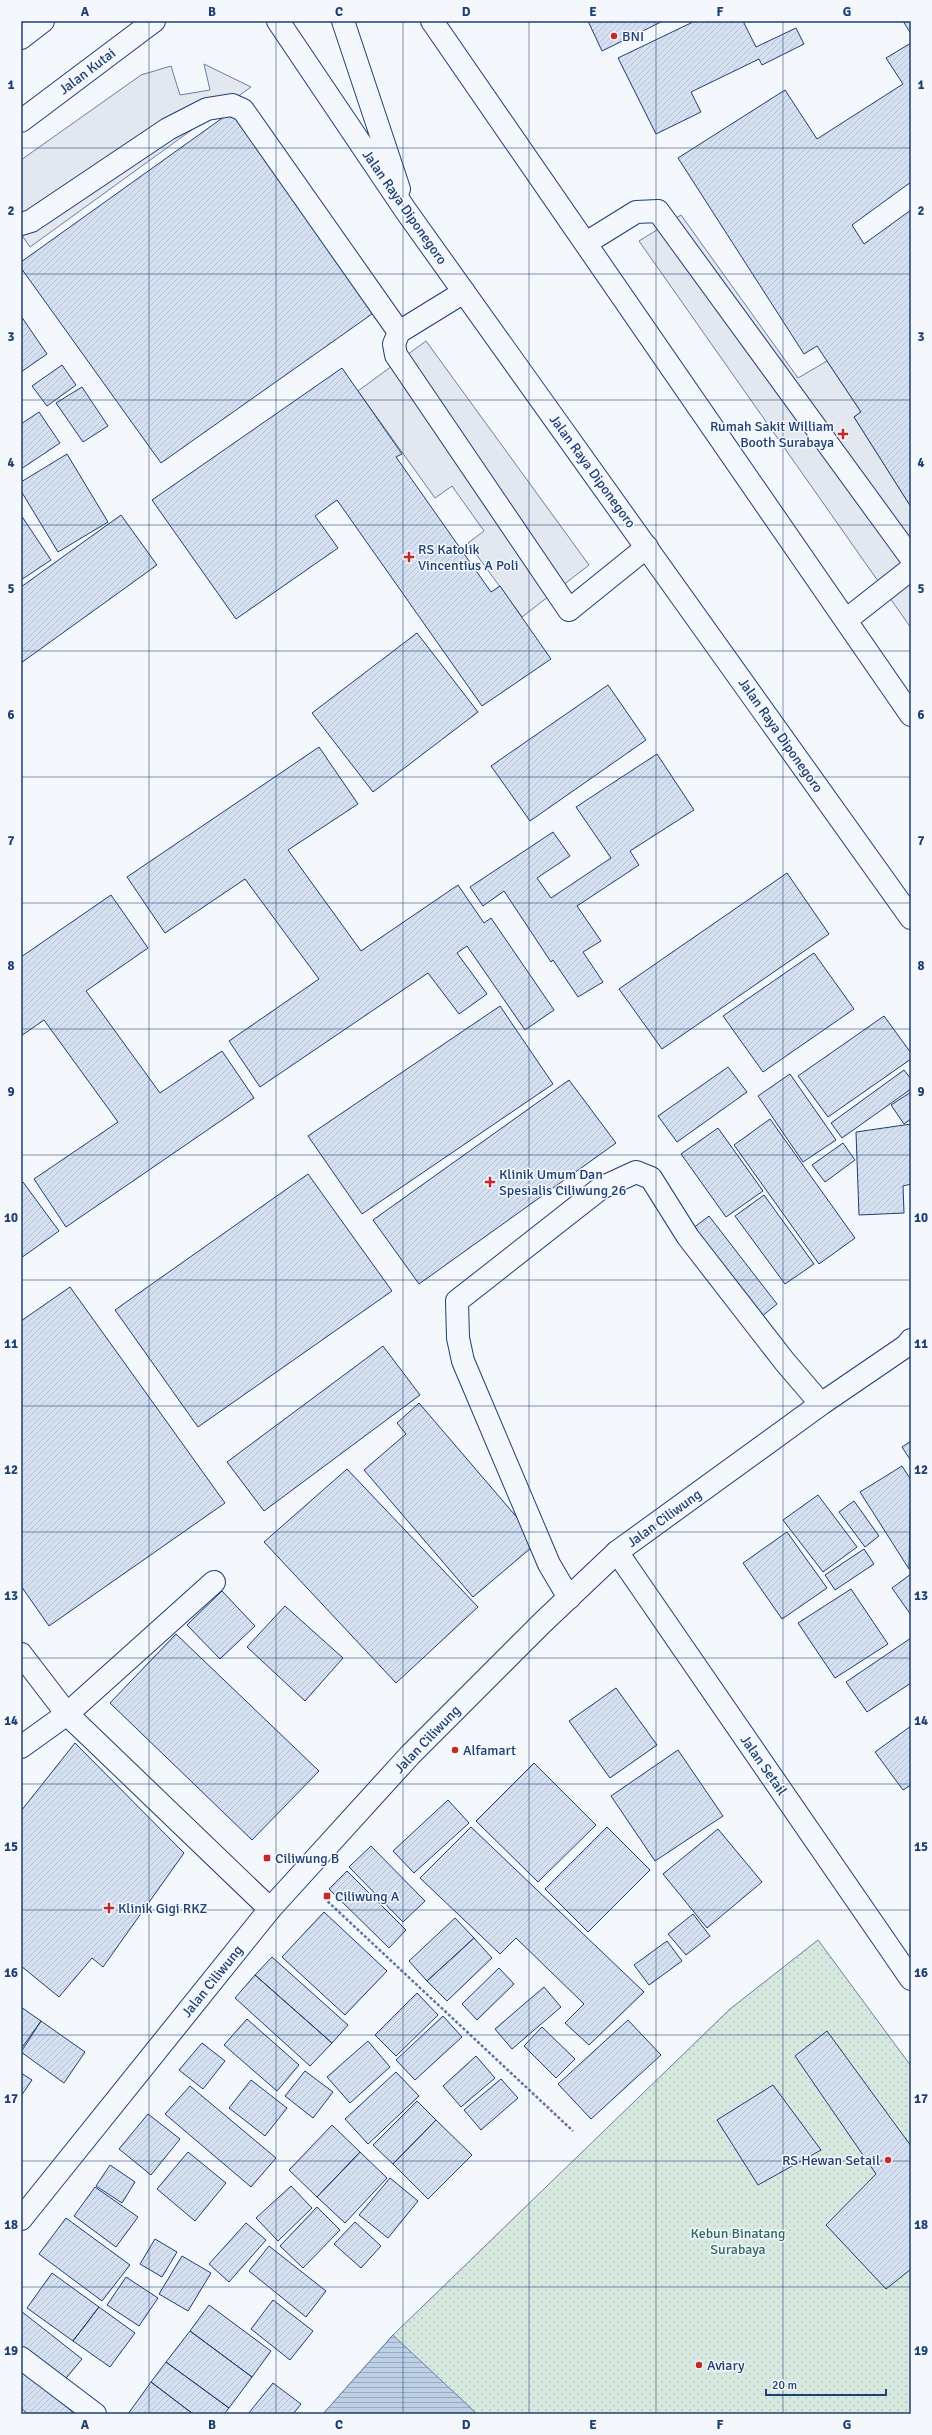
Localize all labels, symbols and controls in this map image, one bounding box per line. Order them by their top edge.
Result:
text: A [81,4,90,20]
text: B [208,4,216,20]
text: C [335,4,343,20]
text: D [462,4,471,20]
text: E [589,4,597,20]
text: F [717,4,724,20]
text: G [843,4,851,20]
place label: BNI [622,28,644,45]
marker: BNI [609,31,619,41]
street label: Jalan Kutai [56,45,119,98]
text: 1 [7,77,15,93]
text: 1 [917,77,925,93]
street label: Jalan Raya Diponegoro [359,147,450,268]
text: 2 [7,203,15,219]
text: 2 [917,203,925,219]
text: 3 [7,329,15,345]
text: 3 [917,329,925,345]
street label: Jalan Raya Diponegoro [546,411,639,531]
place label: Rumah Sakit William Booth Surabaya [710,418,834,451]
marker: Rumah Sakit William Booth Surabaya [837,428,849,440]
text: 4 [7,455,15,471]
text: 4 [917,455,925,471]
place label: RS Katolik Vincentius A Poli [418,541,519,574]
marker: RS Katolik Vincentius A Poli [403,551,415,563]
text: 5 [7,581,15,597]
text: 5 [917,581,925,597]
street label: Jalan Raya Diponegoro [735,675,826,796]
text: 6 [7,707,15,723]
text: 6 [917,707,925,723]
text: 7 [7,833,15,849]
text: 7 [917,833,925,849]
text: 8 [7,958,15,974]
text: 8 [917,958,925,974]
text: 9 [7,1084,15,1100]
text: 9 [917,1084,925,1100]
place label: Klinik Umum Dan Spesialis Ciliwung 26 [499,1166,626,1199]
marker: Klinik Umum Dan Spesialis Ciliwung 26 [484,1176,496,1188]
text: 10 [4,1210,18,1226]
text: 10 [914,1210,928,1226]
text: 11 [4,1336,18,1352]
text: 11 [914,1336,928,1352]
text: 12 [4,1462,18,1478]
text: 12 [914,1462,928,1478]
street label: Jalan Ciliwung [624,1486,705,1551]
text: 13 [4,1588,18,1604]
text: 13 [914,1588,928,1604]
street label: Jalan Ciliwung [391,1702,464,1777]
text: 14 [4,1713,18,1729]
text: 14 [914,1713,928,1729]
street label: Jalan Setail [737,1732,791,1799]
place label: Alfamart [463,1742,516,1759]
marker: Alfamart [450,1745,460,1755]
text: 15 [4,1839,18,1855]
text: 15 [914,1839,928,1855]
place label: Ciliwung B [275,1850,339,1867]
marker: Ciliwung B [262,1853,272,1863]
place label: Ciliwung A [335,1888,400,1905]
marker: Ciliwung A [322,1891,332,1901]
place label: Klinik Gigi RKZ [118,1900,207,1917]
marker: Klinik Gigi RKZ [103,1902,115,1914]
street label: Jalan Ciliwung [178,1942,247,2021]
text: 16 [4,1965,18,1981]
text: 16 [914,1965,928,1981]
text: 17 [4,2091,18,2107]
text: 17 [914,2091,928,2107]
place label: RS Hewan Setail [782,2152,880,2169]
marker: RS Hewan Setail [883,2155,893,2165]
text: 18 [4,2217,18,2233]
text: 18 [914,2217,928,2233]
park label: Kebun Binatang Surabaya [691,2225,785,2258]
text: 19 [4,2343,18,2359]
text: 19 [914,2343,928,2359]
place label: Aviary [707,2357,745,2374]
marker: Aviary [694,2360,704,2370]
scale bar [766,2371,886,2397]
text: 20 m [772,2378,797,2393]
text: A [81,2417,90,2433]
text: B [208,2417,216,2433]
text: C [335,2417,343,2433]
text: D [462,2417,471,2433]
text: E [589,2417,597,2433]
text: F [717,2417,724,2433]
text: G [843,2417,851,2433]

